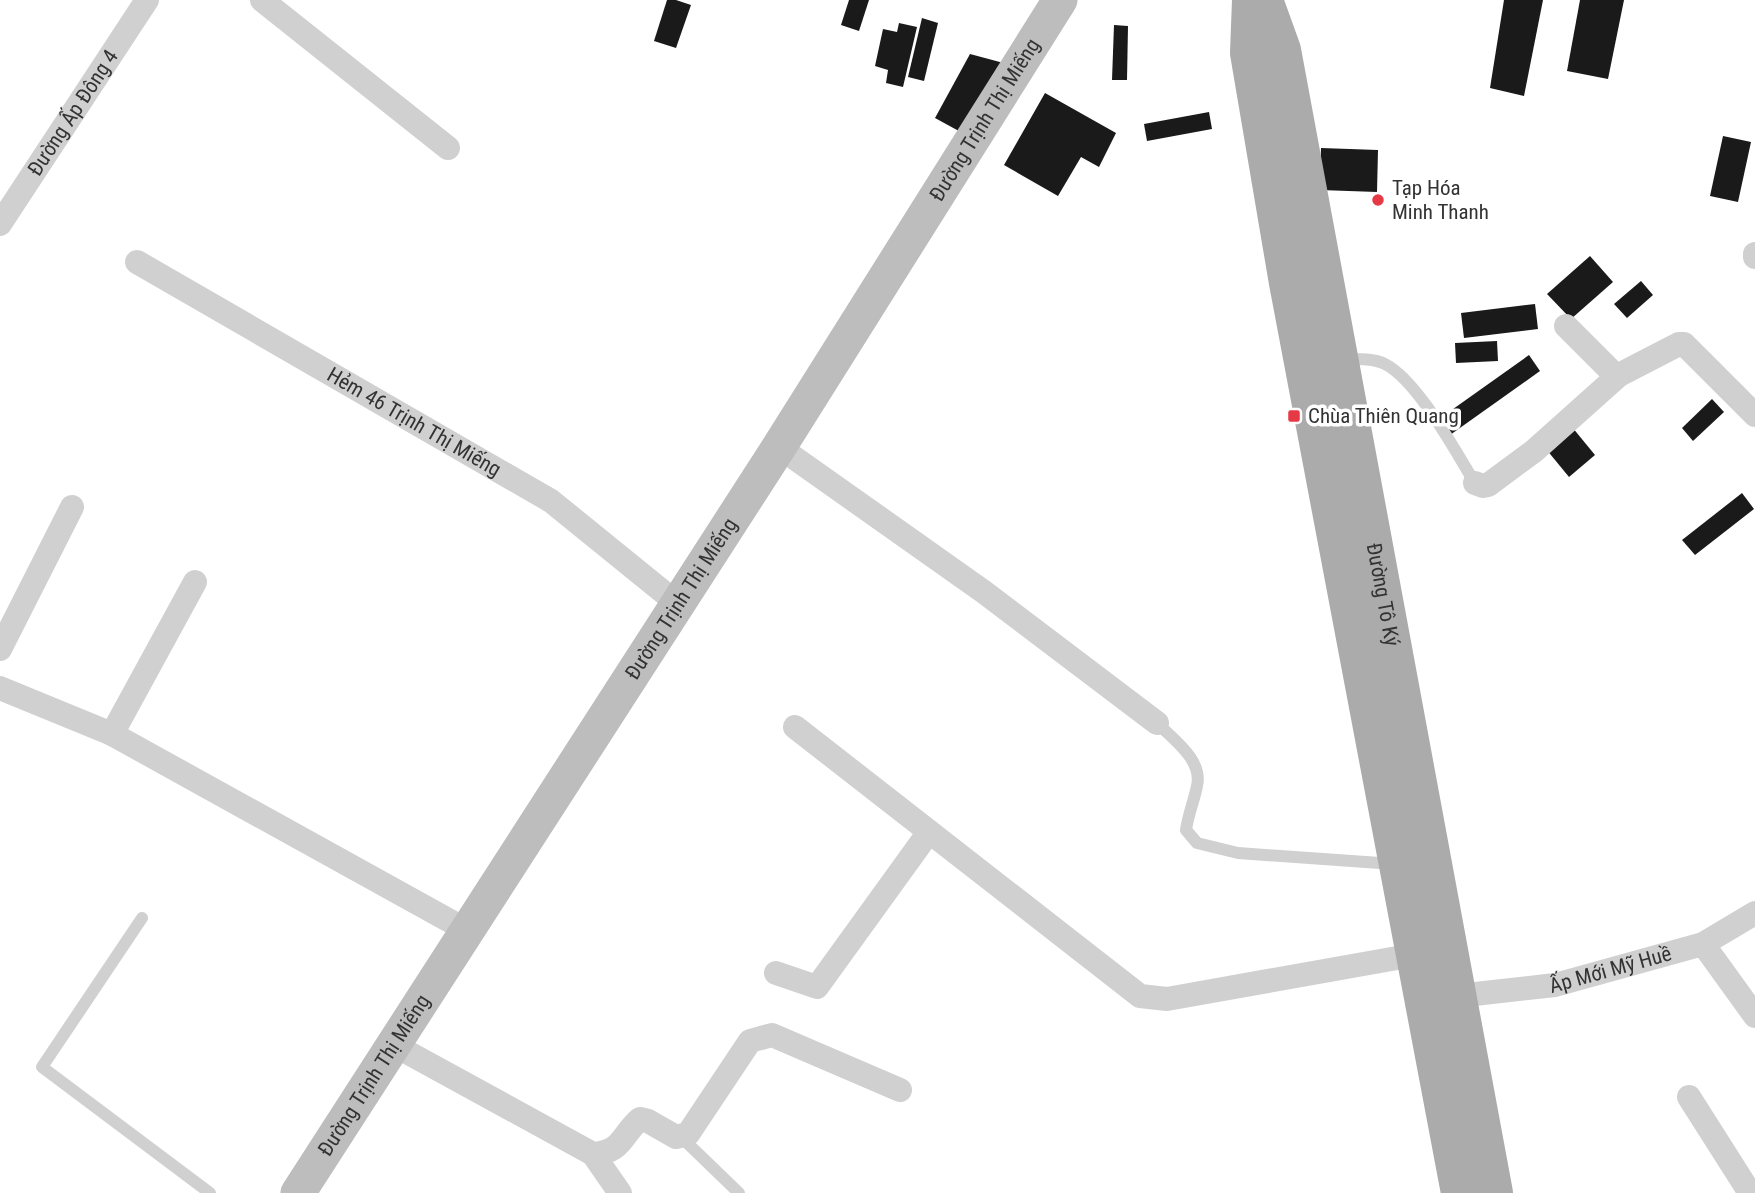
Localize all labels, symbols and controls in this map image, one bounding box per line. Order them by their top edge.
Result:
street label: Đường Trịnh Thị Miếng [925,34,1045,206]
street label: Đường Ấp Đông 4 [23,45,123,180]
place label: Tạp Hóa Minh Thanh [1392,176,1489,224]
marker: Tạp Hóa Minh Thanh [1370,192,1386,208]
street label: Hẻm 46 Trịnh Thị Miếng [323,362,505,482]
place label: Chùa Thiên Quang [1308,404,1459,428]
marker: Chùa Thiên Quang [1286,408,1302,424]
street label: Đường Trịnh Thị Miếng [620,514,742,684]
street label: Đường Tô Ký [1362,541,1404,648]
street label: Ấp Mới Mỹ Huề [1546,941,1674,998]
street label: Đường Trịnh Thị Miếng [313,990,435,1161]

